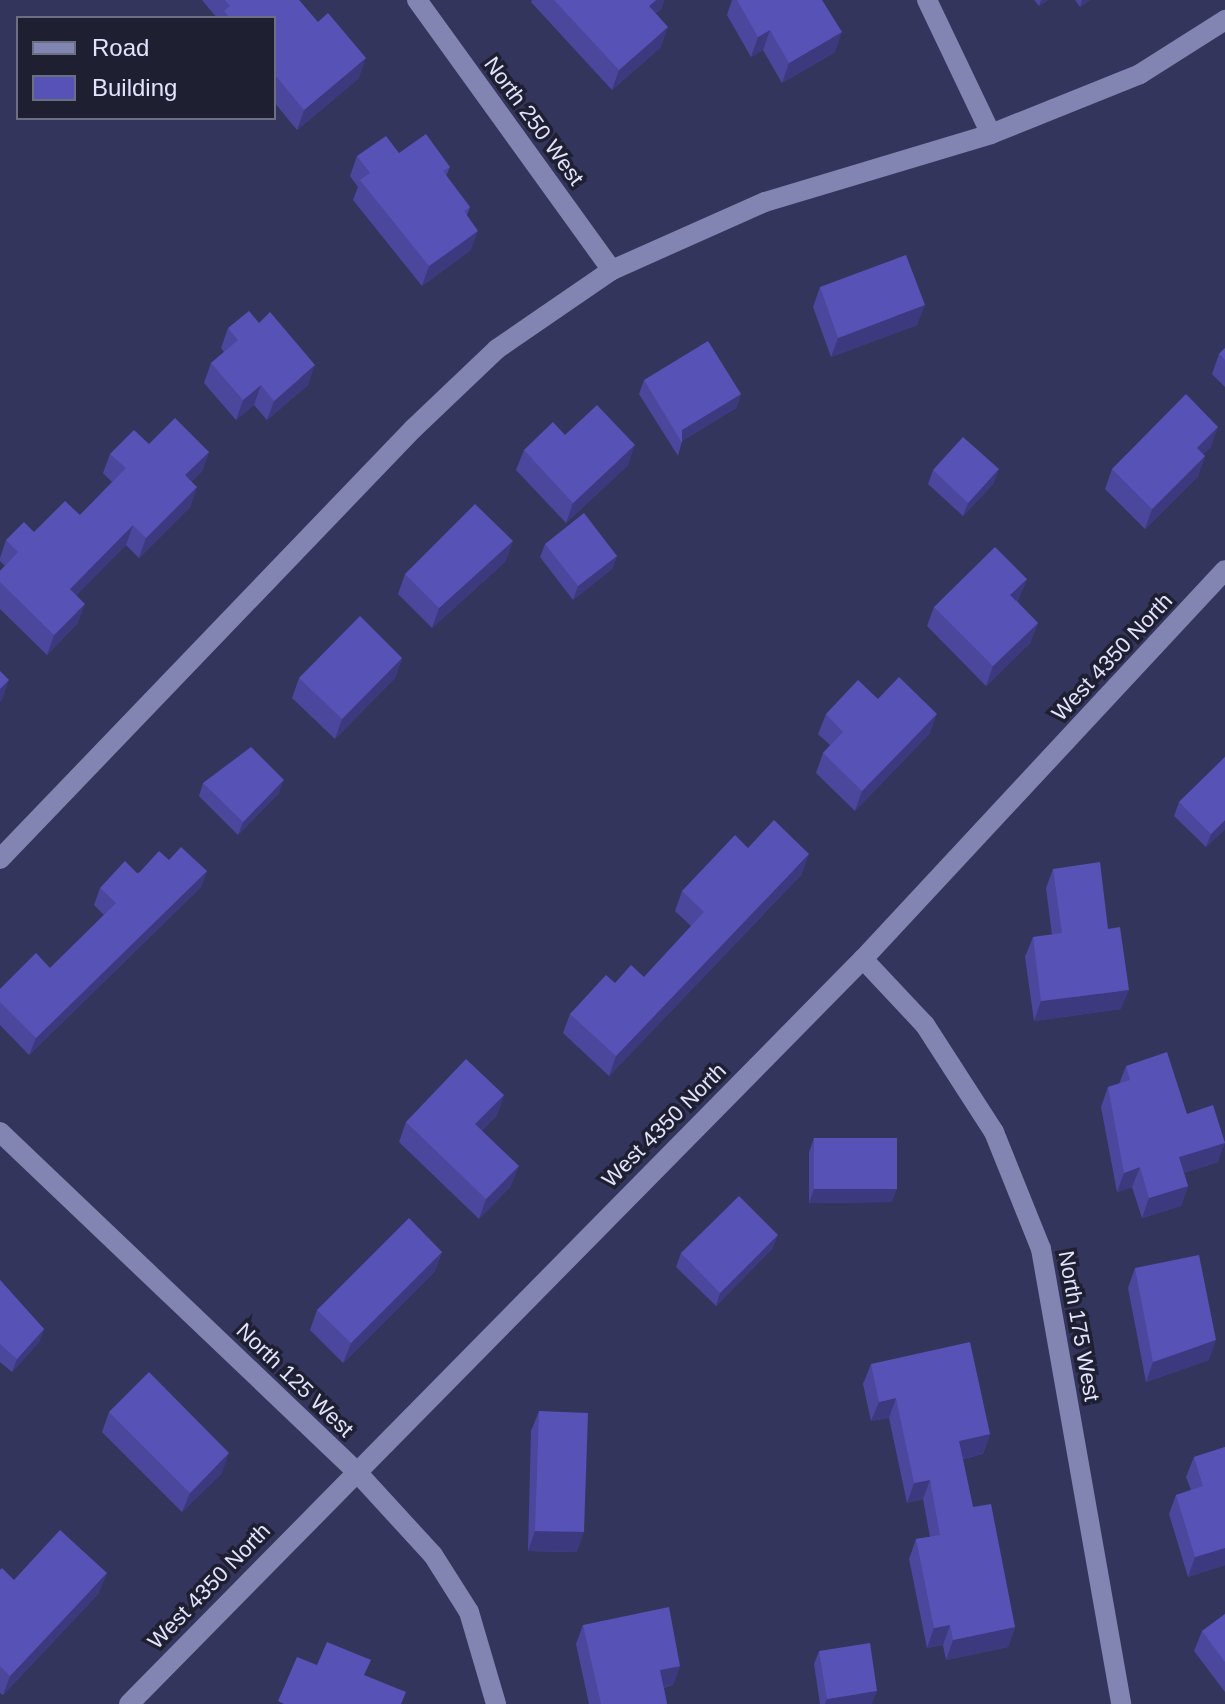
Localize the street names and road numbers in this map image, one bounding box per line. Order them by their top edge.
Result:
street label: North 250 West [479,52,589,190]
street label: West 4350 North [1046,588,1178,726]
street label: West 4350 North [596,1057,732,1193]
street label: North 175 West [1053,1249,1105,1403]
street label: North 125 West [231,1318,359,1442]
street label: West 4350 North [142,1518,276,1654]

